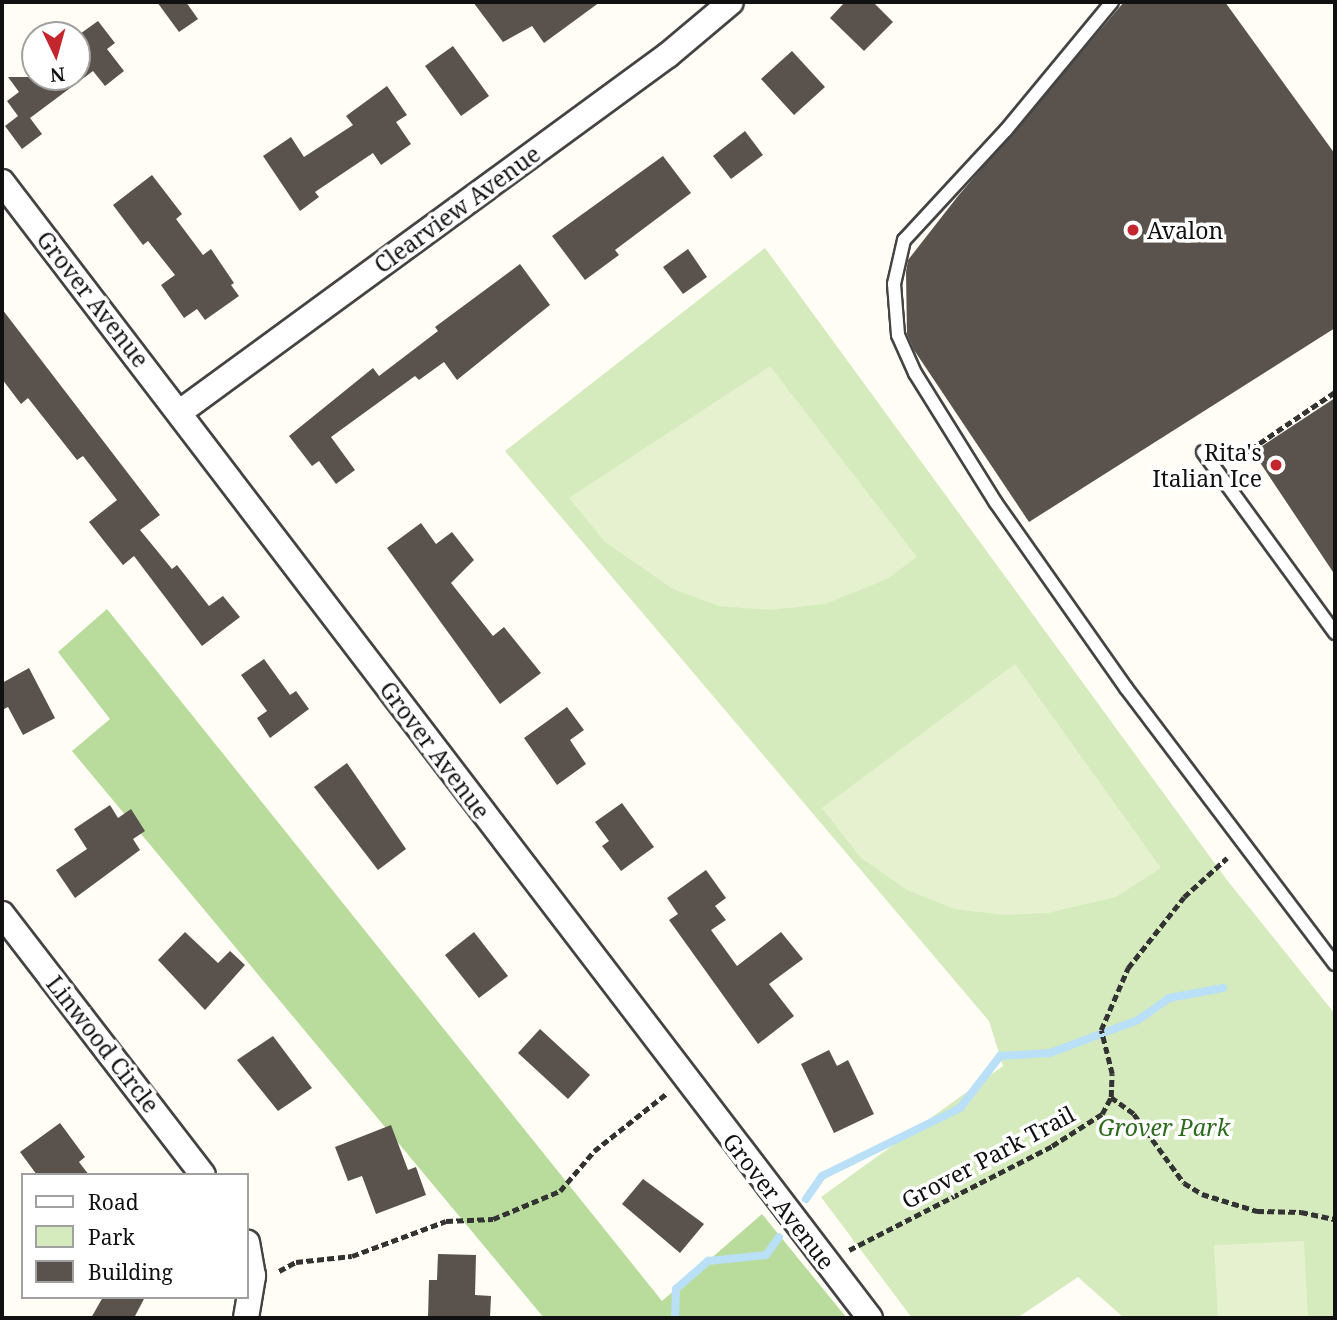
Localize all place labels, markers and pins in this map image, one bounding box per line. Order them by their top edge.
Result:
place label: Avalon [1147,216,1223,244]
marker: Avalon [1125,222,1141,238]
place label: Rita's Italian Ice [1152,438,1262,492]
marker: Rita's Italian Ice [1268,457,1284,473]

